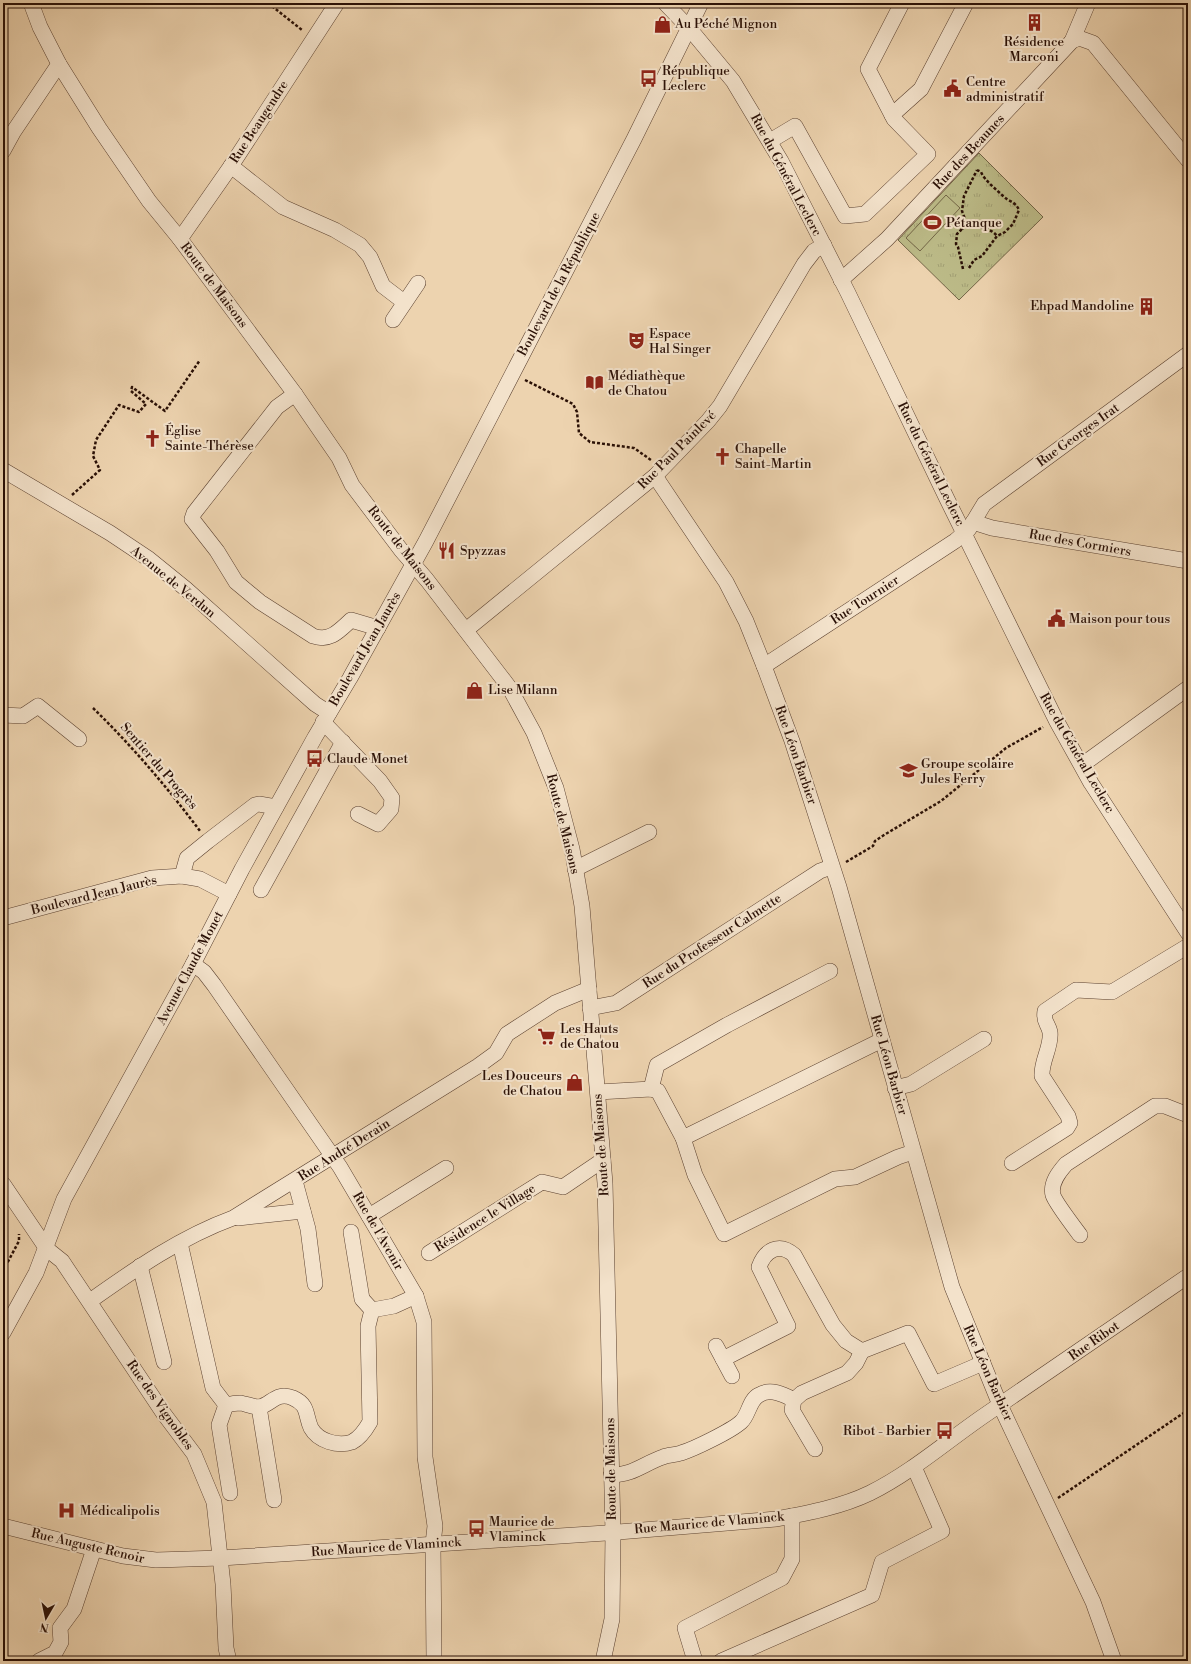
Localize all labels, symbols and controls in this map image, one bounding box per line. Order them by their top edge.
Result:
building icon: Résidence Marconi [1024,13,1044,33]
shop icon: Au Péché Mignon [652,14,672,34]
place label: Au Péché Mignon [674,16,778,32]
place label: Résidence Marconi [1004,34,1065,65]
place label: République Leclerc [662,63,730,94]
bus stop icon: République Leclerc [639,68,659,88]
place label: Centre administratif [966,74,1045,105]
street label: Rue Beaugendre [226,77,292,166]
public building icon: Centre administratif [943,79,963,99]
street label: Rue du Général Leclerc [747,111,825,239]
street label: Rue des Beaunes [930,111,1008,193]
street label: Boulevard de la République [514,209,604,359]
sports icon: Pétanque [923,213,943,233]
place label: Pétanque [946,215,1002,231]
street label: Route de Maisons [177,239,251,331]
building icon: Ehpad Mandoline [1137,296,1157,316]
place label: Ehpad Mandoline [1030,298,1134,314]
place label: Espace Hal Singer [649,326,711,357]
theatre icon: Espace Hal Singer [626,331,646,351]
place label: Médiathèque de Chatou [608,368,686,399]
library icon: Médiathèque de Chatou [585,373,605,393]
street label: Rue du Général Leclerc [894,399,968,529]
street label: Rue Georges Irat [1034,400,1123,470]
street label: Rue Paul Painlevé [634,407,720,493]
place label: Église Sainte-Thérèse [165,422,254,454]
church icon: Église Sainte-Thérèse [142,428,162,448]
place label: Chapelle Saint-Martin [735,441,812,472]
church icon: Chapelle Saint-Martin [712,446,732,466]
street label: Route de Maisons [364,503,440,594]
street label: Rue des Cormiers [1028,526,1133,560]
restaurant icon: Spyzzas [437,541,457,561]
street label: Avenue de Verdun [126,542,219,621]
place label: Spyzzas [460,543,506,559]
street label: Rue Tournier [828,572,903,628]
street label: Boulevard Jean Jaurès [325,589,404,710]
public building icon: Maison pour tous [1046,609,1066,629]
place label: Maison pour tous [1069,611,1170,627]
shop icon: Lise Milann [465,680,485,700]
place label: Lise Milann [488,682,558,698]
street label: Rue du Général Leclerc [1036,690,1118,816]
street label: Rue Léon Barbier [772,703,821,807]
street label: Sentier du Progrès [117,719,201,813]
bus stop icon: Claude Monet [304,749,324,769]
place label: Claude Monet [327,751,409,767]
place label: Groupe scolaire Jules Ferry [920,756,1014,787]
school or university icon: Groupe scolaire Jules Ferry [898,761,918,781]
street label: Route de Maisons [543,772,583,876]
street label: Boulevard Jean Jaurès [28,872,159,919]
street label: Rue du Professeur Calmette [640,890,785,992]
street label: Avenue Claude Monet [153,908,227,1029]
street label: Rue Léon Barbier [867,1013,911,1117]
place label: Les Hauts de Chatou [560,1021,620,1052]
supermarket icon: Les Hauts de Chatou [537,1026,557,1046]
place label: Les Douceurs de Chatou [482,1068,563,1099]
shop icon: Les Douceurs de Chatou [565,1073,585,1093]
street label: Route de Maisons [589,1093,613,1197]
street label: Rue André Derain [295,1115,393,1185]
street label: Résidence le Village [431,1180,539,1256]
street label: Rue de l'Avenir [349,1189,407,1273]
street label: Rue Ribot [1066,1318,1123,1364]
street label: Rue Léon Barbier [960,1322,1017,1424]
street label: Rue des Vignobles [123,1357,197,1453]
street label: Route de Maisons [602,1417,620,1521]
bus stop icon: Ribot - Barbier [934,1421,954,1441]
place label: Ribot - Barbier [843,1423,931,1439]
hospital icon: Médicalipolis [57,1501,77,1521]
place label: Médicalipolis [80,1503,160,1519]
street label: Rue Maurice de Vlaminck [633,1508,786,1538]
place label: Maurice de Vlaminck [488,1514,555,1545]
bus stop icon: Maurice de Vlaminck [466,1519,486,1539]
street label: Rue Auguste Renoir [30,1525,147,1567]
street label: Rue Maurice de Vlaminck [311,1534,463,1560]
north arrow [26,1598,66,1638]
text: N [39,1619,50,1634]

